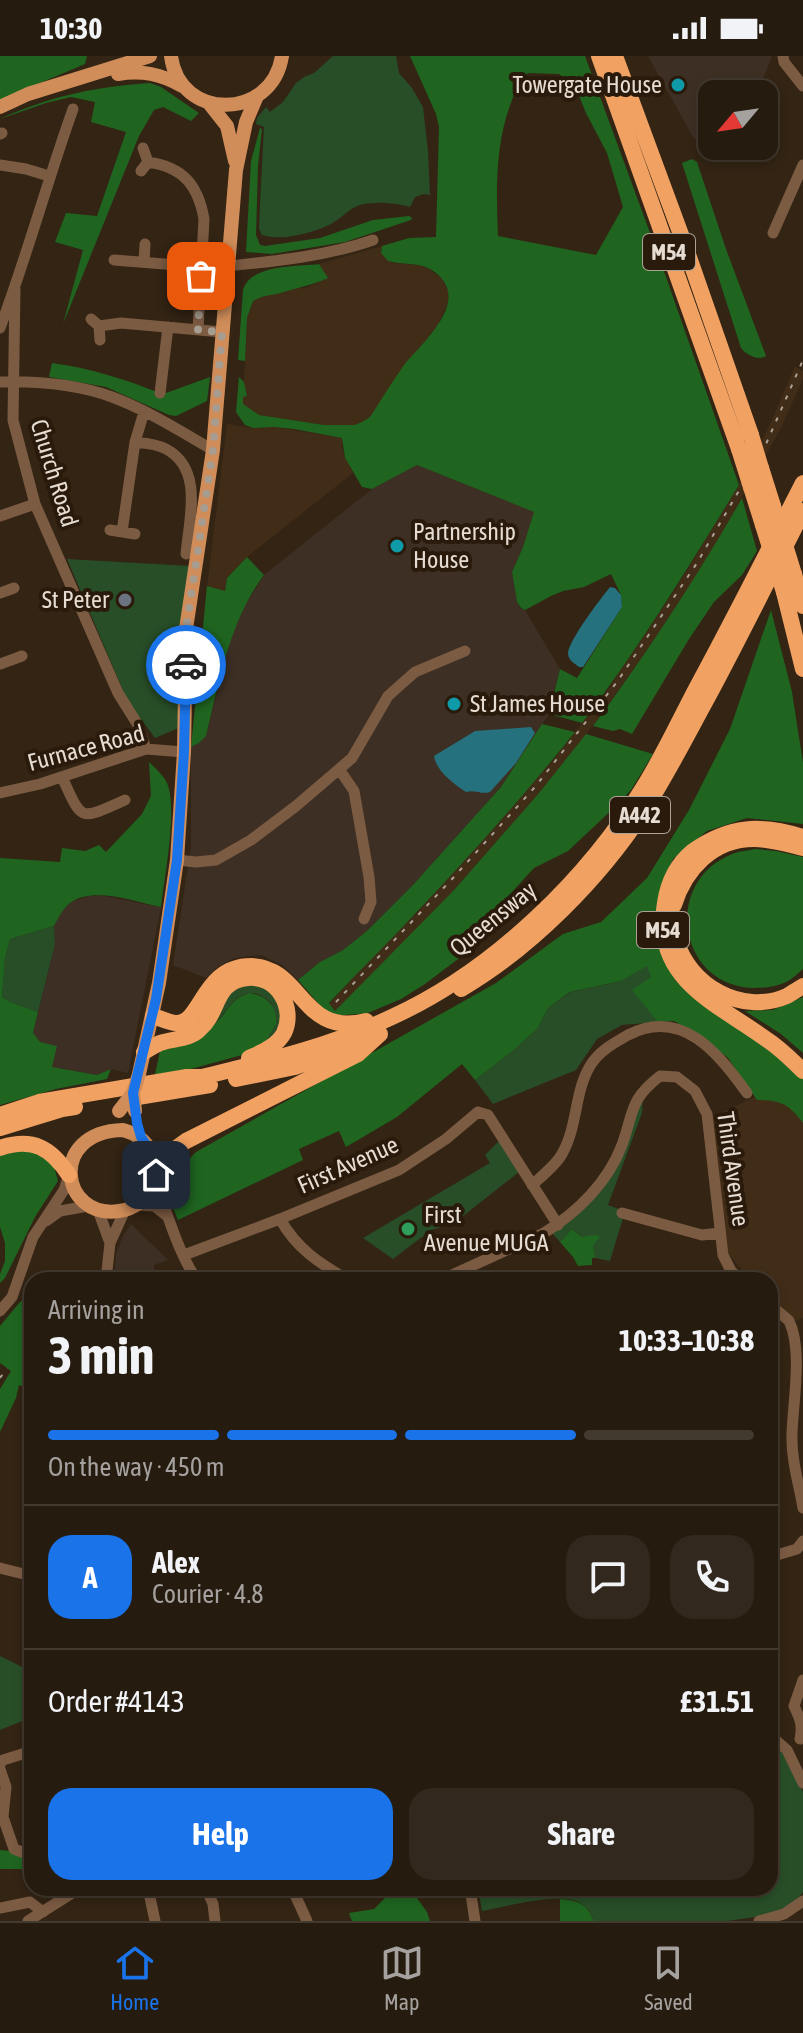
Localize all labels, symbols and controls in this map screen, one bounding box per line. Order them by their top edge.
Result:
text: 10:30 [40,11,102,45]
place label: Towergate House [512,71,662,98]
marker: Towergate House [669,76,687,94]
north arrow [698,80,778,160]
map controls [698,80,778,160]
road number: M54 [643,234,695,270]
pin [167,242,235,310]
icon: bag [179,254,223,298]
street label: Church Road [25,416,84,530]
place label: Partnership House [413,518,516,573]
marker: Partnership House [388,537,406,555]
place label: St Peter [42,586,110,613]
marker: St Peter [116,591,134,609]
courier [146,625,226,705]
icon: car [164,643,208,687]
place label: St James House [470,690,605,717]
marker: St James House [445,695,463,713]
street label: Furnace Road [25,719,147,776]
road number: A442 [610,797,670,833]
street label: Queensway [444,876,541,961]
road number: M54 [637,912,689,948]
street label: Third Avenue [712,1110,755,1228]
street label: First Avenue [293,1130,402,1199]
pin [122,1141,190,1209]
icon: home [134,1153,178,1197]
place label: First Avenue MUGA [424,1201,549,1256]
marker: First Avenue MUGA [399,1220,417,1238]
text: Arriving in [48,1295,145,1325]
text: 10:33–10:38 [619,1323,754,1357]
text: 3 min [48,1325,154,1385]
text: On the way · 450 m [48,1452,225,1482]
button: chat [566,1535,650,1619]
button: phone [670,1535,754,1619]
text: Alex [152,1545,200,1579]
text: A [83,1560,97,1594]
text: Courier · 4.8 [152,1579,263,1609]
text: Order #4143 [48,1684,185,1718]
text: £31.51 [680,1684,754,1718]
button: Help [48,1788,393,1880]
button: Share [409,1788,754,1880]
tab: Home [110,1941,159,2015]
tab: Map [380,1941,424,2015]
tab: Saved [644,1941,693,2015]

